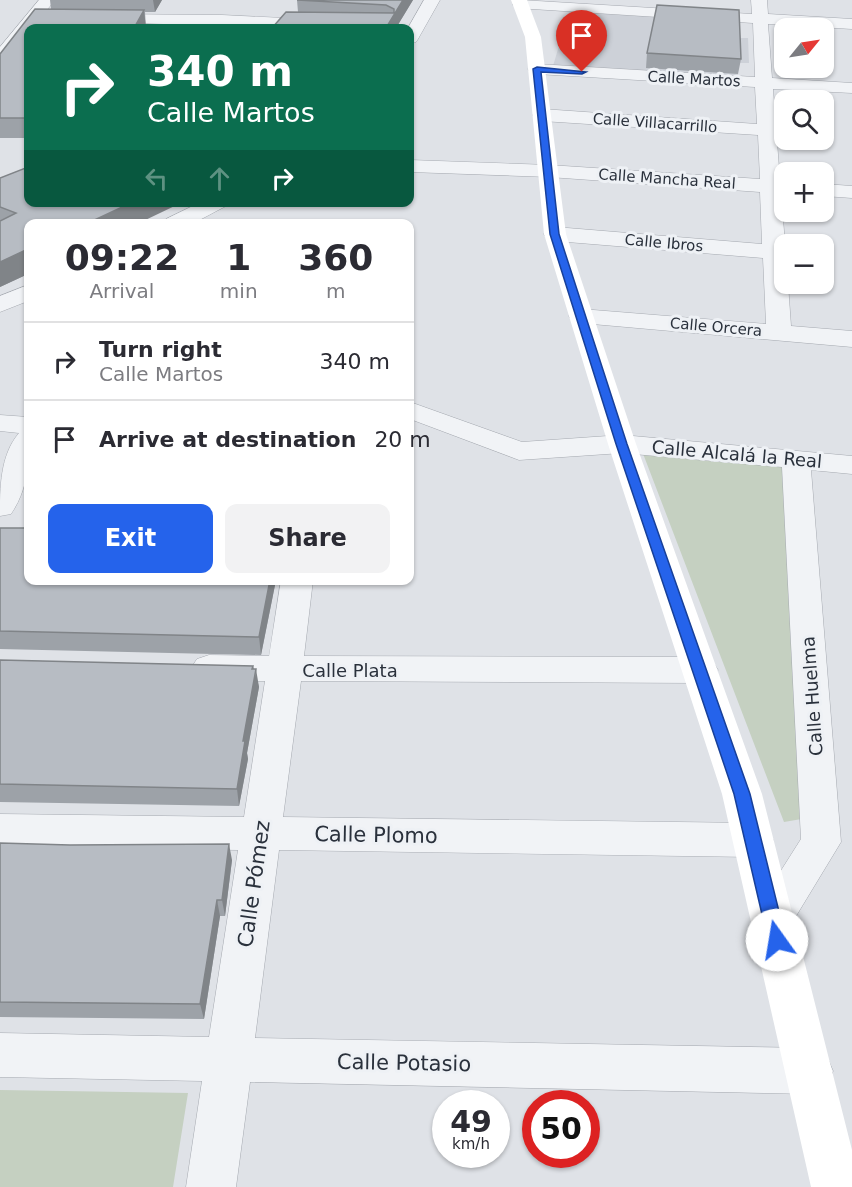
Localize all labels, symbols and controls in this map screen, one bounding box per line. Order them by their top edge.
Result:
pin [556,10,607,72]
north arrow [774,18,834,78]
map controls [774,18,834,294]
icon: arrive [565,19,598,52]
text: 340 m [147,47,293,96]
icon: right [48,48,126,126]
street label: Calle Martos [647,68,741,90]
button: search [774,90,834,150]
text: Calle Martos [147,97,315,128]
street label: Calle Villacarrillo [592,110,718,136]
icon: left [140,162,173,195]
icon: ahead [203,162,236,195]
icon: right [266,162,299,195]
button: + [774,162,834,222]
street label: Calle Mancha Real [598,165,736,193]
street label: Calle Ibros [624,231,704,255]
button: − [774,234,834,294]
text: 09:22 [65,237,179,278]
text: 1 [226,237,251,278]
text: 360 [298,237,373,278]
text: Arrival [89,279,154,303]
text: min [220,279,258,303]
text: m [326,279,346,303]
street label: Calle Orcera [669,314,763,340]
text: Turn right [99,337,222,362]
icon: right [48,345,81,378]
text: 340 m [320,349,390,374]
text: Calle Martos [99,362,223,386]
icon: arrive [48,423,81,456]
text: Arrive at destination [99,427,356,452]
text: 20 m [374,427,431,452]
street label: Calle Alcalá la Real [651,436,823,472]
button: Exit [48,504,213,573]
button: Share [225,504,390,573]
street label: Calle Huelma [797,635,827,757]
street label: Calle Plata [302,660,398,681]
street label: Calle Pómez [233,819,275,949]
street label: Calle Plomo [314,822,438,848]
position arrow [745,908,809,972]
street label: Calle Potasio [337,1050,471,1076]
speed limit sign: 50 [522,1090,600,1168]
text: 49 [450,1104,492,1139]
text: km/h [452,1135,490,1153]

